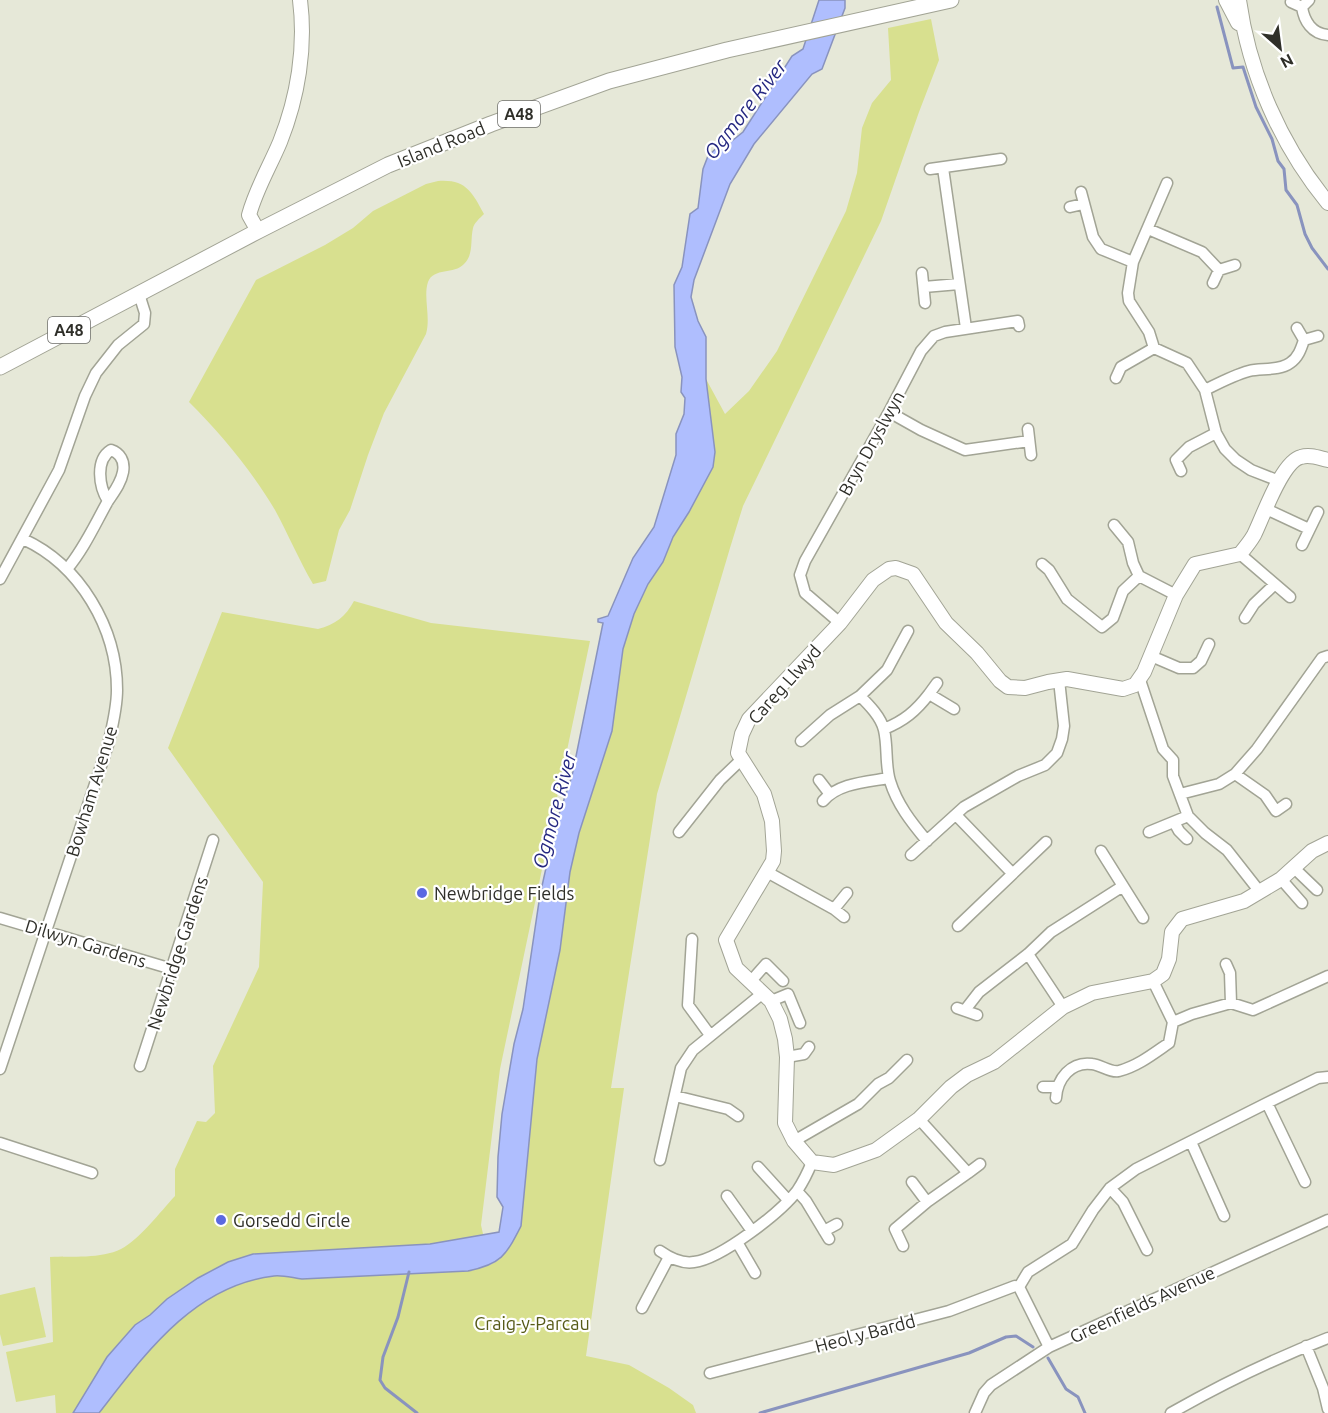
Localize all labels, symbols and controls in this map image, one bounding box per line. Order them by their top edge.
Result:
north arrow [1250,18,1310,78]
text: N [1278,50,1297,72]
water label: Ogmore River [699,53,792,163]
road number: A48 [498,101,540,127]
street label: Island Road [394,117,488,171]
road number: A48 [48,317,90,343]
street label: Bryn Dryslwyn [834,387,908,499]
street label: Careg Llwyd [743,641,825,727]
street label: Bowham Avenue [62,723,120,859]
water label: Ogmore River [527,748,581,871]
street label: Newbridge Gardens [143,874,211,1032]
place label: Newbridge Fields [434,883,574,903]
marker: Newbridge Fields [415,886,429,900]
street label: Dilwyn Gardens [23,915,149,971]
place label: Gorsedd Circle [233,1210,350,1230]
marker: Gorsedd Circle [214,1213,228,1227]
street label: Greenfields Avenue [1066,1262,1218,1346]
street label: Heol y Bardd [813,1310,917,1356]
park label: Craig-y-Parcau [474,1313,590,1333]

